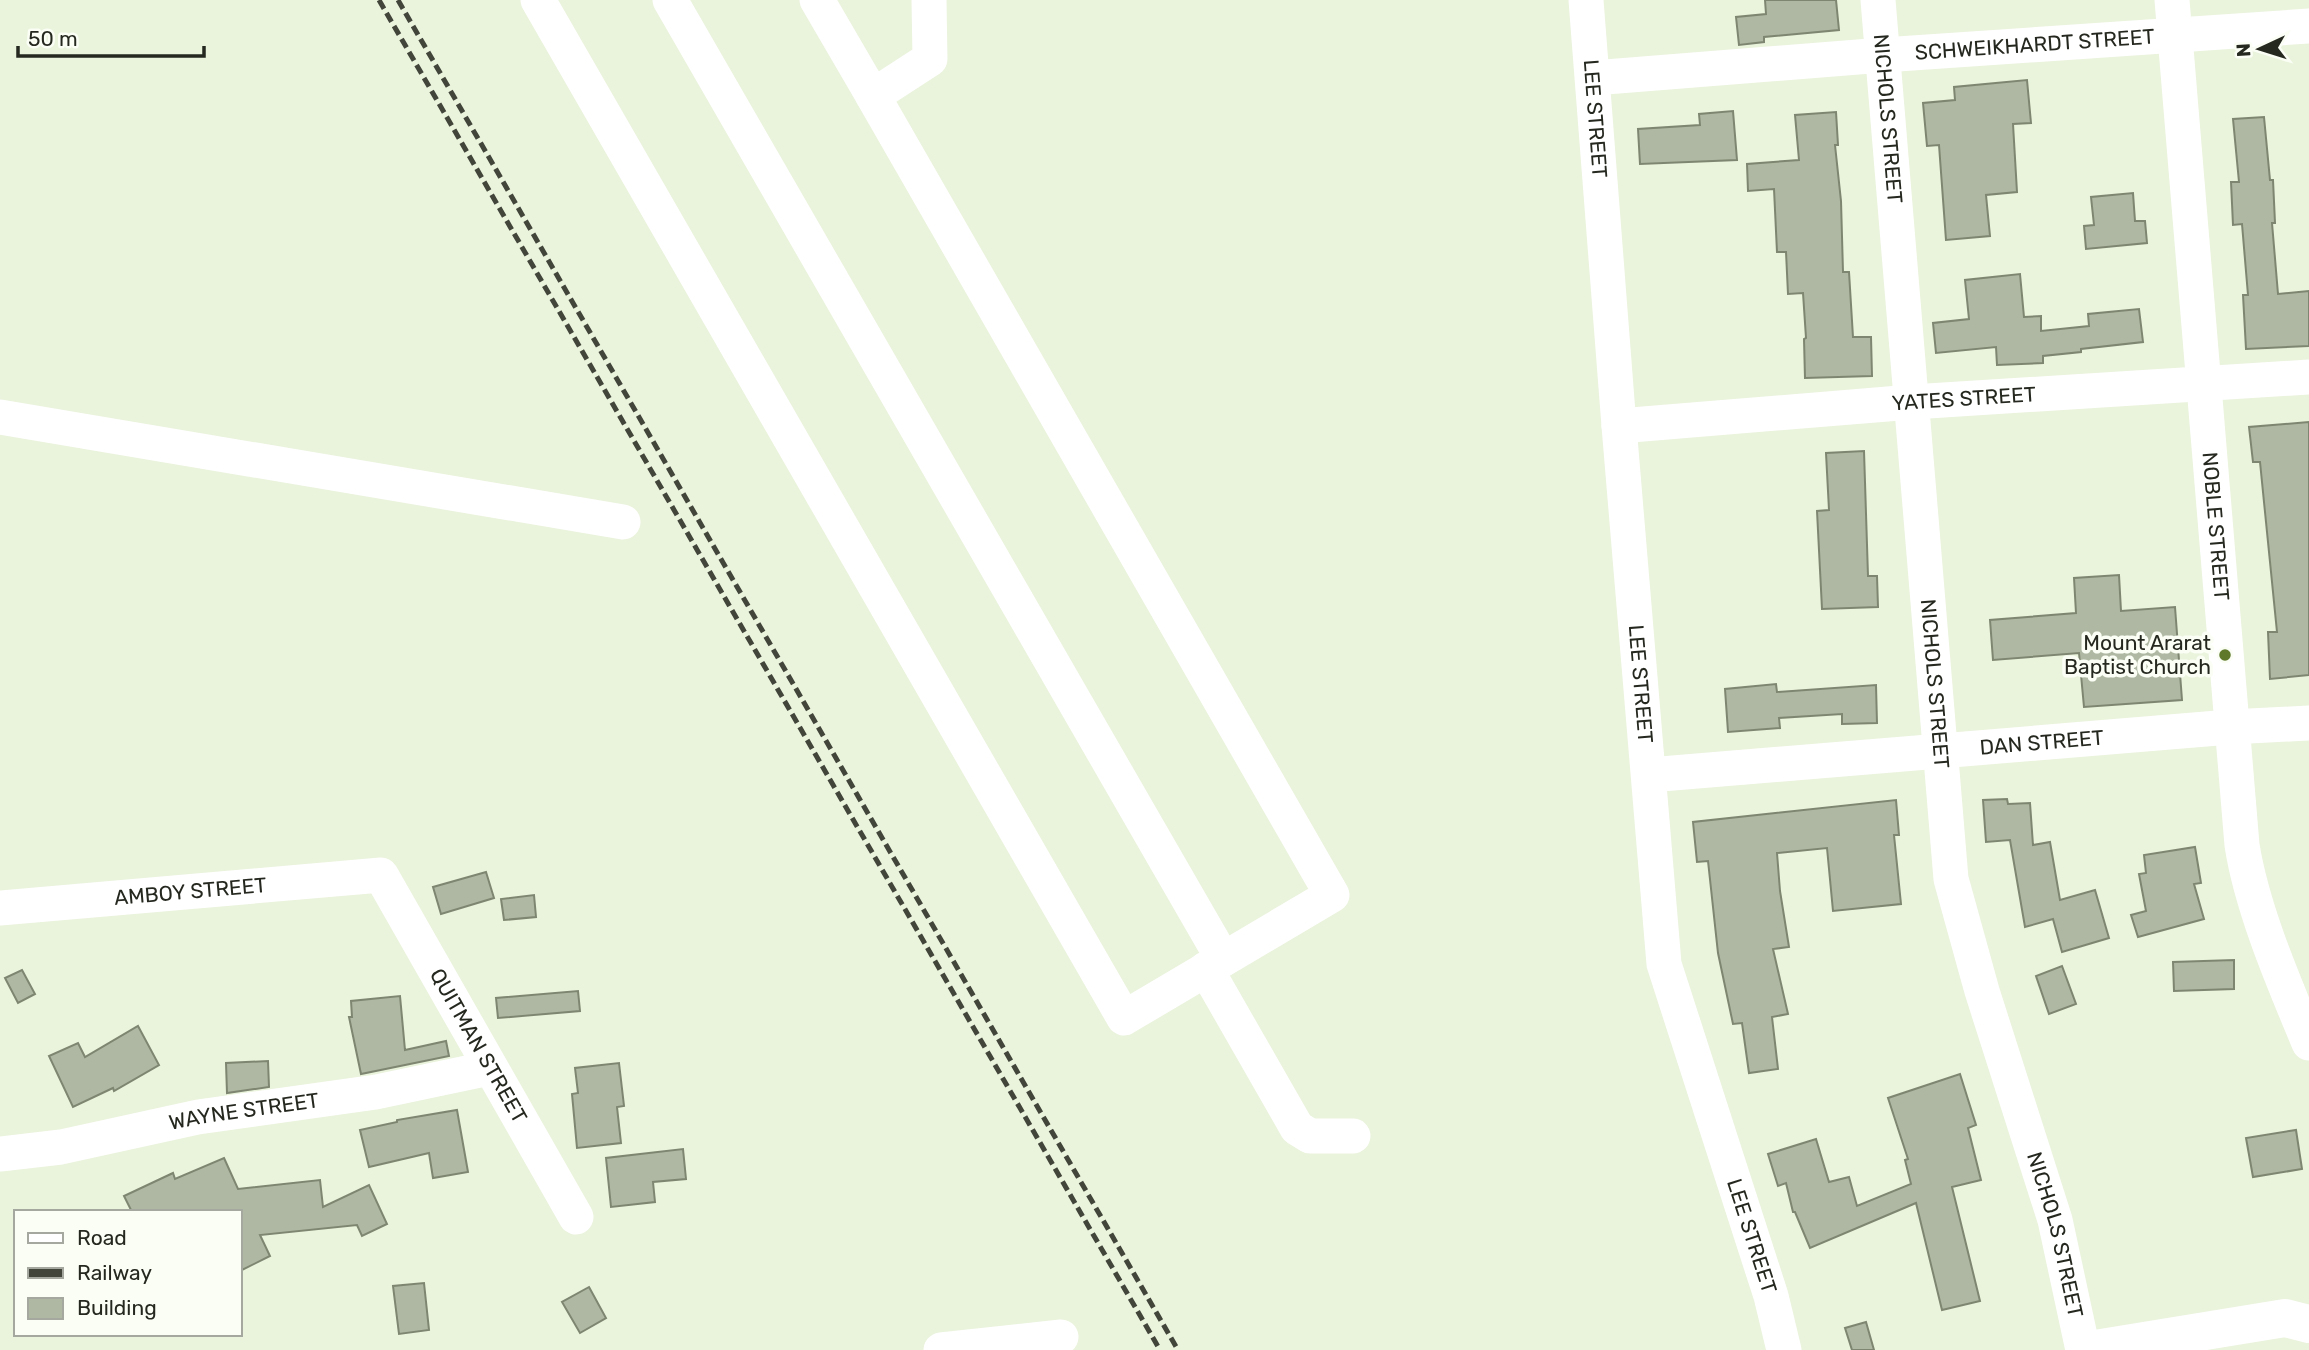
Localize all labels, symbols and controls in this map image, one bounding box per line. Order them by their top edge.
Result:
scale bar [18,14,203,58]
north arrow [2225,14,2295,84]
street label: SCHWEIKHARDT STREET [1914,24,2155,65]
text: 50 m [28,26,78,51]
street label: NICHOLS STREET [1869,33,1908,204]
text: N [2232,43,2255,58]
street label: LEE STREET [1579,58,1613,179]
street label: YATES STREET [1891,381,2037,416]
street label: NOBLE STREET [2197,451,2235,601]
street label: NICHOLS STREET [1916,598,1955,769]
street label: LEE STREET [1624,623,1658,744]
place label: Mount Ararat Baptist Church [2064,630,2211,679]
marker: Mount Ararat Baptist Church [2217,647,2233,663]
street label: DAN STREET [1979,724,2105,760]
street label: AMBOY STREET [113,872,268,910]
street label: QUITMAN STREET [425,964,533,1127]
street label: WAYNE STREET [167,1087,321,1135]
street label: NICHOLS STREET [2022,1149,2089,1320]
street label: LEE STREET [1722,1175,1782,1296]
legend [14,1210,242,1336]
text: Road [77,1225,127,1250]
text: Railway [77,1260,152,1285]
text: Building [77,1295,157,1320]

